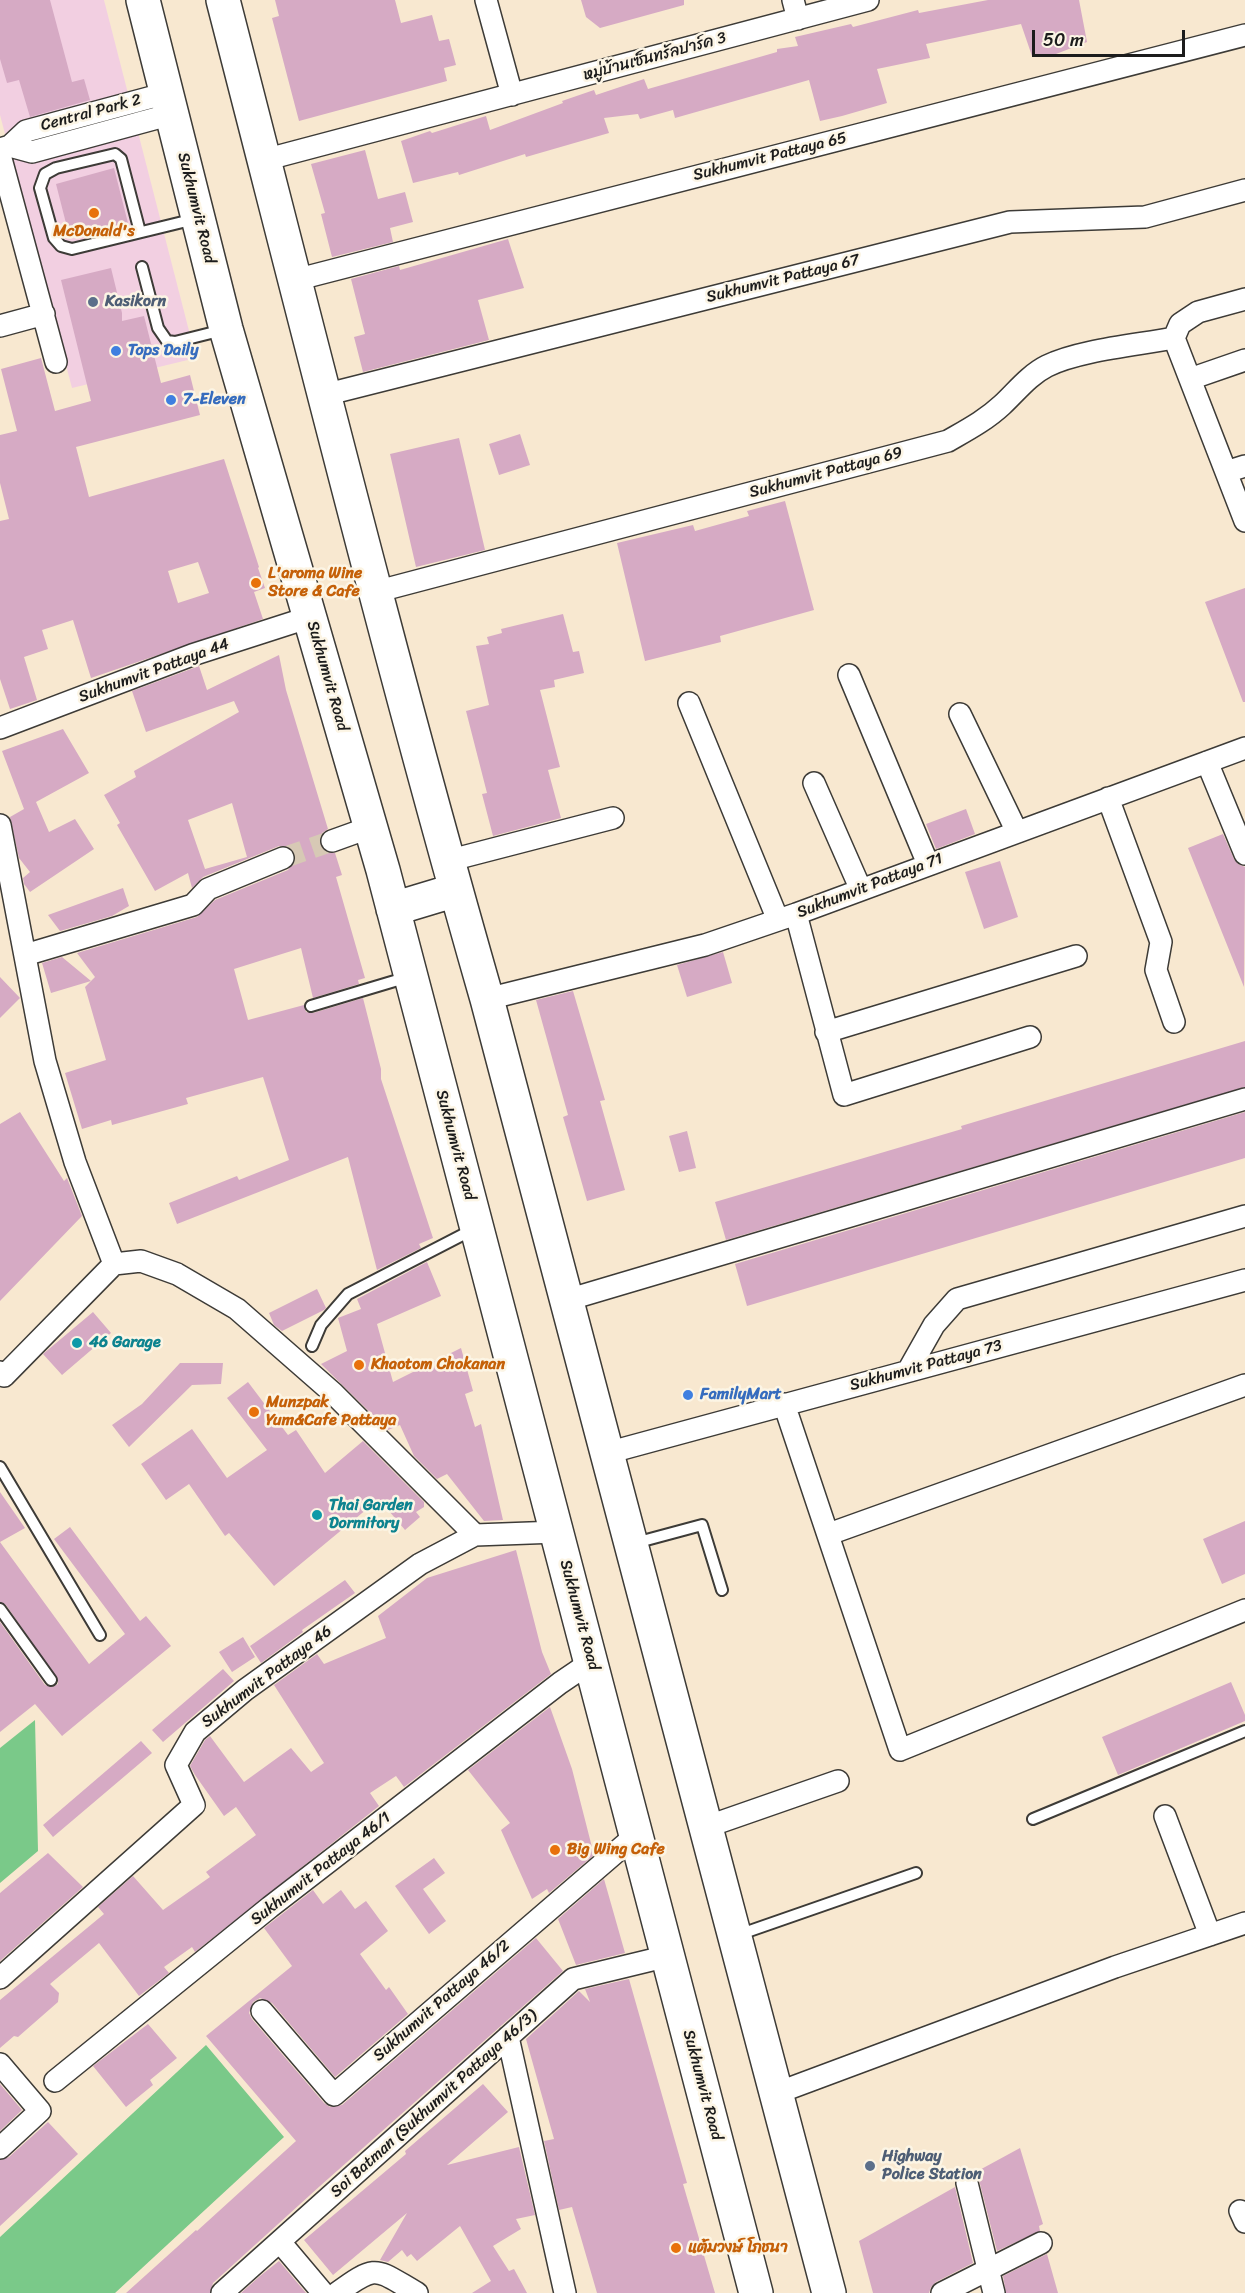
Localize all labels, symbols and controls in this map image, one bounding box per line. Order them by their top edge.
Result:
scale bar [1035,18,1188,56]
text: 50 m [1043,24,1084,56]
street label: หมู่บ้านเซ็นทรัลปาร์ค 3 [582,29,728,85]
street label: Central Park 2 [39,90,143,136]
street label: Sukhumvit Pattaya 65 [691,129,849,185]
street label: Sukhumvit Road [173,151,219,265]
marker: McDonald's [87,206,101,220]
place label: McDonald's [53,222,135,242]
street label: Sukhumvit Pattaya 67 [704,251,862,307]
place label: Kasikorn [105,292,166,312]
marker: Kasikorn [86,295,100,309]
place label: Tops Daily [128,341,198,361]
marker: Tops Daily [109,344,123,358]
place label: 7-Eleven [183,390,246,410]
marker: 7-Eleven [164,393,178,407]
street label: Sukhumvit Pattaya 69 [747,443,905,503]
place label: L'aroma Wine Store & Cafe [268,564,362,602]
marker: L'aroma Wine Store & Cafe [249,576,263,590]
street label: Sukhumvit Road [302,619,352,733]
street label: Sukhumvit Pattaya 44 [76,635,232,707]
street label: Sukhumvit Pattaya 71 [794,849,946,923]
street label: Sukhumvit Road [431,1088,479,1202]
place label: 46 Garage [89,1333,161,1353]
marker: 46 Garage [70,1336,84,1350]
street label: Sukhumvit Pattaya 73 [848,1336,1004,1396]
place label: Khaotom Chokanan [371,1355,505,1375]
marker: Khaotom Chokanan [352,1358,366,1372]
place label: FamilyMart [700,1385,781,1405]
marker: FamilyMart [681,1388,695,1402]
place label: Munzpak Yum&Cafe Pattaya [266,1393,396,1431]
marker: Munzpak Yum&Cafe Pattaya [247,1405,261,1419]
place label: Thai Garden Dormitory [329,1496,413,1534]
marker: Thai Garden Dormitory [310,1508,324,1522]
street label: Sukhumvit Road [555,1558,603,1672]
street label: Sukhumvit Pattaya 46 [198,1622,336,1732]
street label: Sukhumvit Pattaya 46/1 [247,1808,395,1930]
place label: Big Wing Cafe [567,1840,665,1860]
marker: Big Wing Cafe [548,1843,562,1857]
street label: Sukhumvit Pattaya 46/2 [370,1936,514,2066]
street label: Soi Batman (Sukhumvit Pattaya 46/3) [327,2006,541,2202]
street label: Sukhumvit Road [678,2028,726,2142]
place label: Highway Police Station [882,2147,982,2185]
marker: Highway Police Station [863,2159,877,2173]
place label: แต้มวงษ์ โภชนา [688,2238,788,2258]
marker: แต้มวงษ์ โภชนา [669,2241,683,2255]

